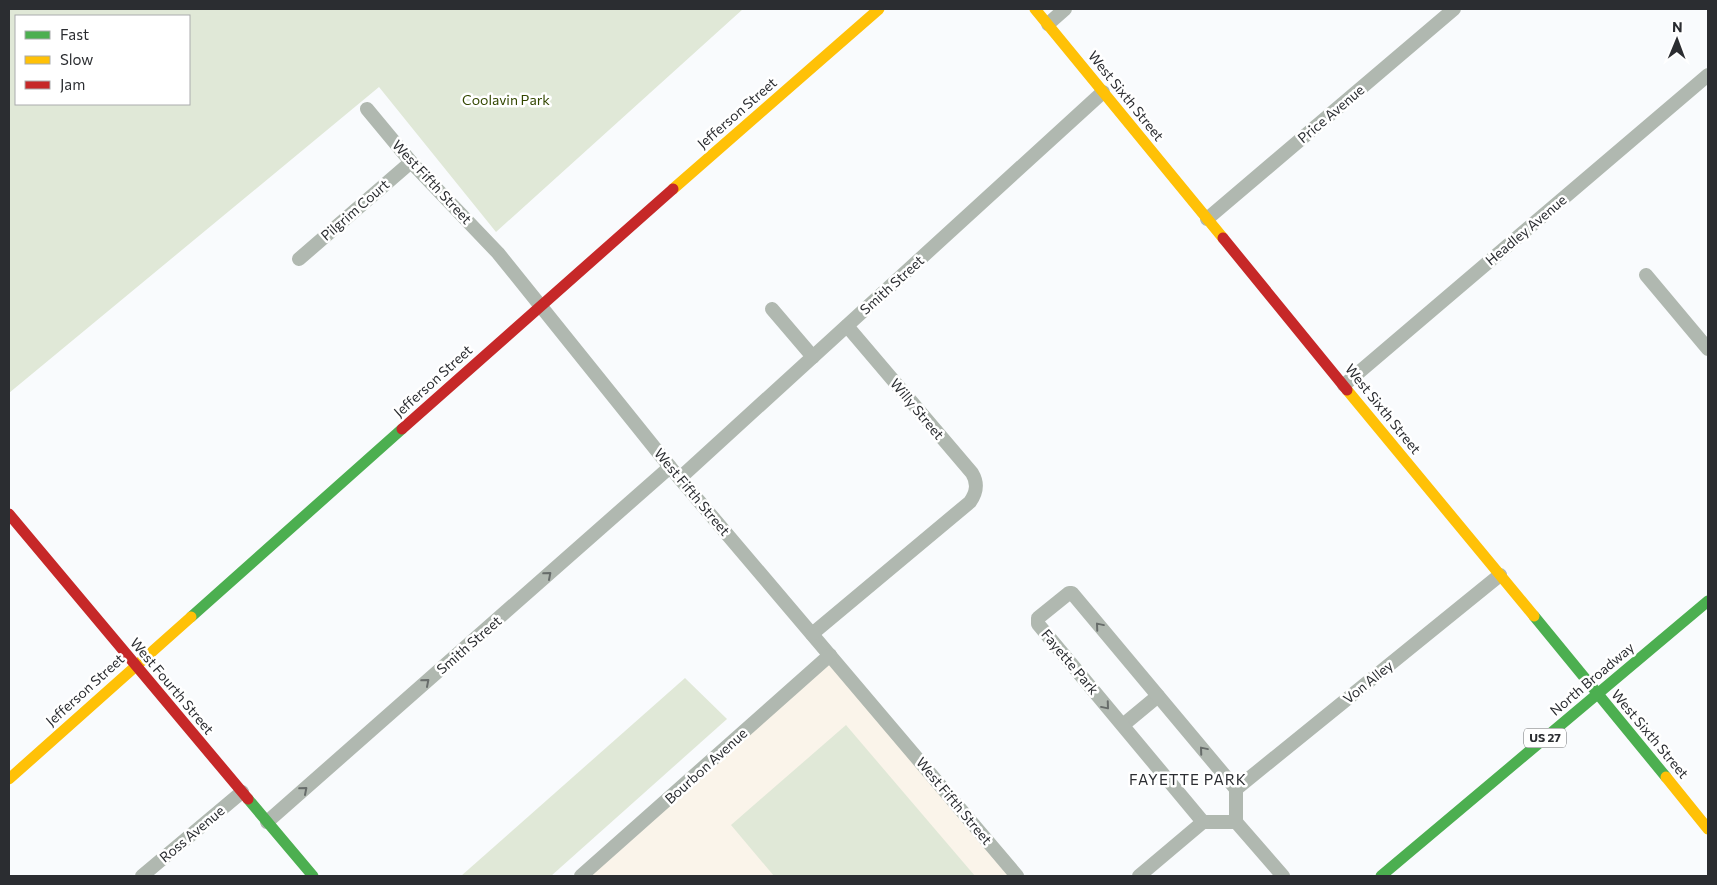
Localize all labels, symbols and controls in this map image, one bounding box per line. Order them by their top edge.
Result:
legend [15,15,190,105]
north arrow [1652,15,1702,65]
text: N [1672,18,1683,35]
text: Fast [60,25,89,43]
street label: West Sixth Street [1085,47,1168,144]
text: Slow [60,50,93,68]
street label: Jefferson Street [694,73,780,152]
text: Jam [60,75,85,93]
street label: Price Avenue [1294,81,1367,146]
park label: Coolavin Park [462,91,550,108]
street label: West Fifth Street [389,136,476,227]
street label: Pilgrim Court [317,175,392,244]
street label: Headley Avenue [1482,191,1570,268]
street label: Smith Street [856,251,927,318]
street label: Jefferson Street [390,341,476,420]
street label: West Sixth Street [1342,360,1425,457]
street label: Willy Street [887,375,948,443]
street label: West Fifth Street [651,445,734,539]
one-way arrow [542,572,551,581]
street label: Smith Street [433,612,505,677]
one-way arrow [1096,622,1105,631]
street label: Fayette Park [1038,626,1103,698]
street label: West Fourth Street [127,634,218,738]
street label: North Broadway [1546,638,1637,719]
street label: Jefferson Street [42,650,128,729]
street label: Von Alley [1339,656,1396,707]
one-way arrow [420,680,429,688]
street label: West Sixth Street [1608,686,1693,782]
one-way arrow [1101,700,1110,709]
street label: Bourbon Avenue [661,724,750,807]
road number: US 27 [1524,728,1566,748]
one-way arrow [1201,747,1209,756]
street label: West Fifth Street [913,754,996,848]
district label: FAYETTE PARK [1129,770,1247,788]
one-way arrow [298,787,307,796]
street label: Ross Avenue [156,802,227,866]

